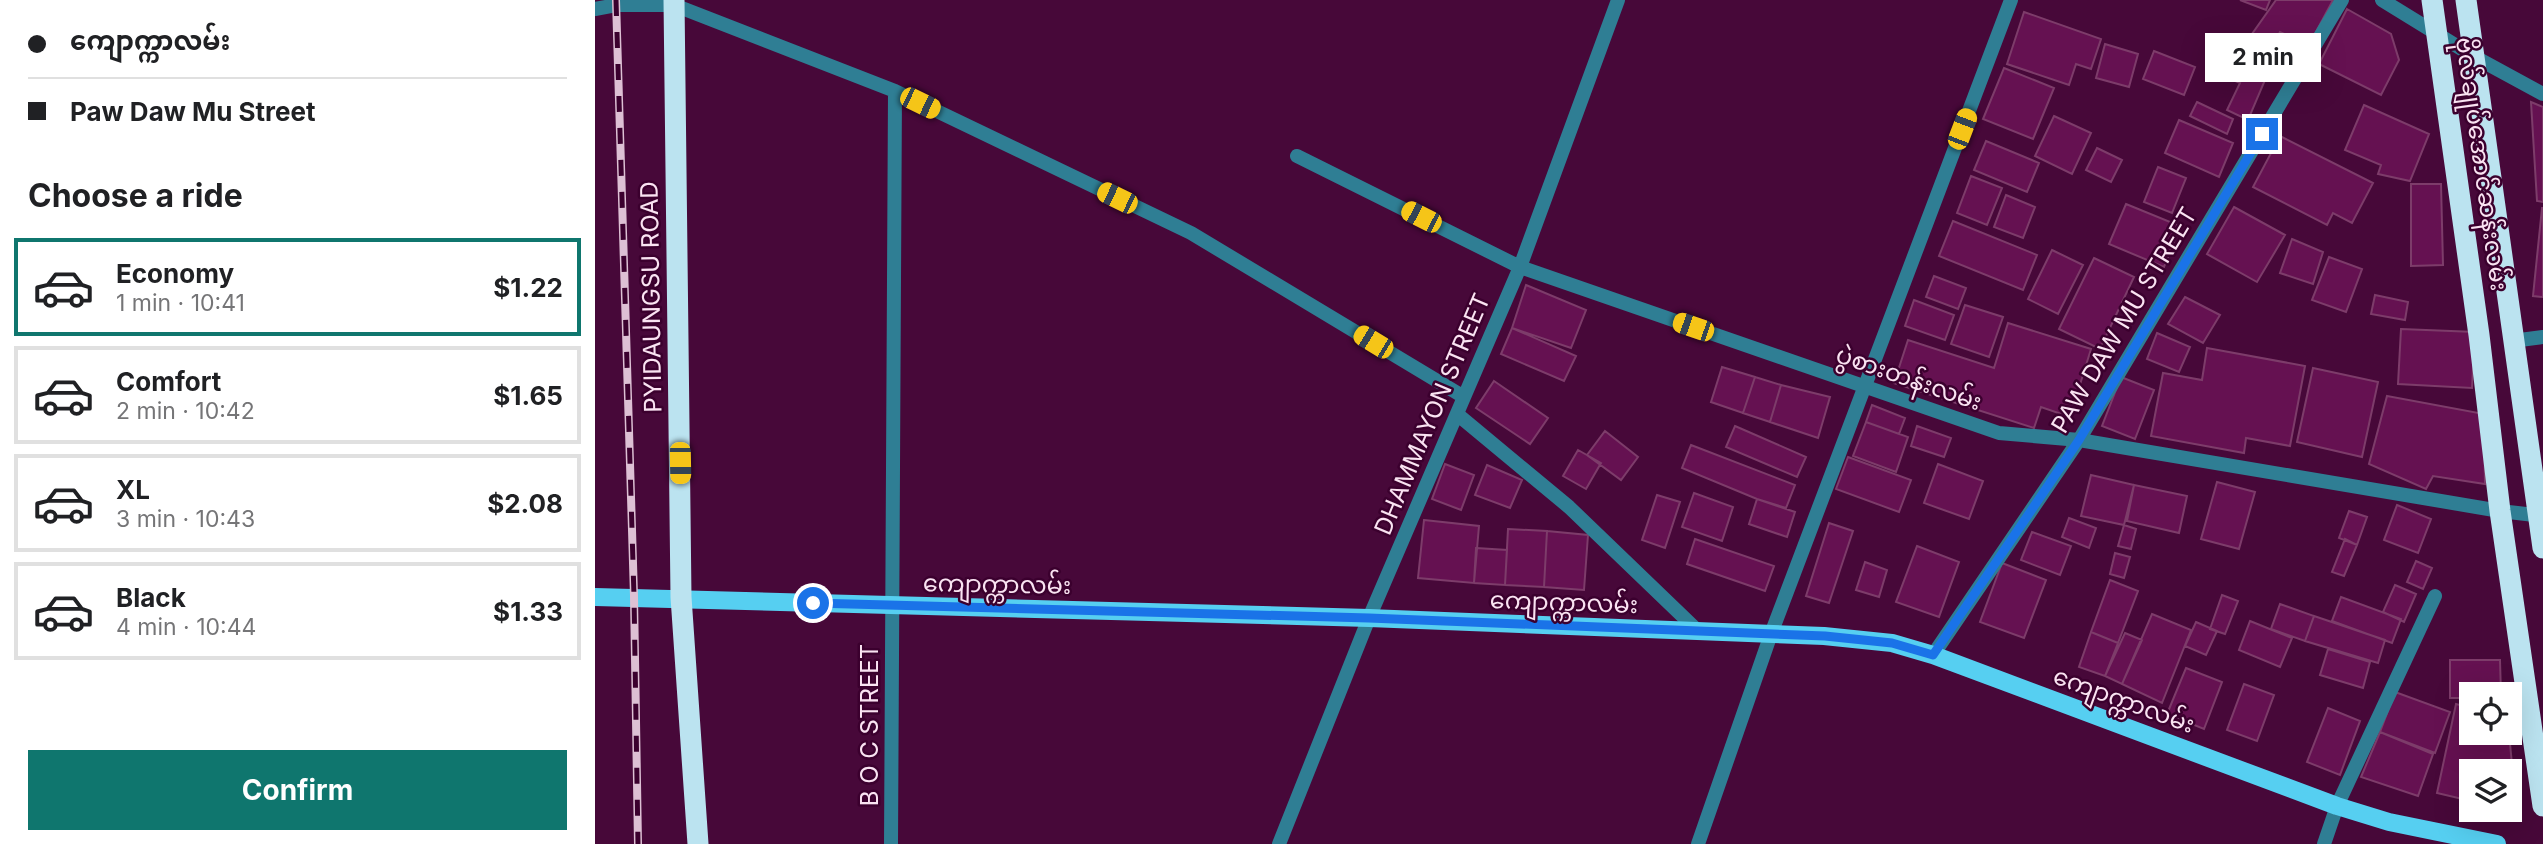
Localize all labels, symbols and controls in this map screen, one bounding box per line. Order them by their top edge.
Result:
text: ကျောက္ကာလမ်း [70,25,230,56]
callout: 2 min [2204,32,2320,82]
street label: ဗိုလ်ချုပ်အောင်ဆန်းလမ်း [2445,35,2515,293]
text: 2 min [2232,43,2294,71]
car [897,84,944,122]
text: Paw Daw Mu Street [70,96,316,127]
car [1945,106,1980,152]
route end [2246,118,2278,150]
text: Choose a ride [28,176,243,215]
car [1094,179,1141,217]
street label: PYIDAUNGSU ROAD [634,181,668,413]
car [1398,198,1445,236]
street label: PAW DAW MU STREET [2045,202,2203,438]
icon: car [32,256,95,319]
text: Economy [116,258,234,289]
text: $1.22 [493,272,563,303]
text: 1 min · 10:41 [116,289,245,317]
street label: DHAMMAYON STREET [1368,289,1496,539]
car [1670,310,1717,344]
car [1350,322,1397,362]
street label: ပွဲစားတန်းလမ်း [1831,339,1986,421]
icon: car [32,364,95,427]
text: Comfort [116,366,221,397]
text: $1.65 [493,380,563,411]
text: 2 min · 10:42 [116,397,255,425]
car [670,442,691,484]
icon: car [32,472,95,535]
text: XL [116,474,150,505]
text: $2.08 [487,488,563,519]
text: 3 min · 10:43 [116,505,255,533]
street label: ကျောက္ကာလမ်း [922,567,1071,605]
icon: car [32,580,95,643]
text: Black [116,582,186,613]
street label: ကျောက္ကာလမ်း [1489,584,1639,624]
route start [797,587,829,619]
text: $1.33 [493,596,563,627]
text: 4 min · 10:44 [116,613,256,641]
street label: B O C STREET [855,644,884,806]
street label: ကျောက္ကာလမ်း [2048,660,2199,744]
map controls [2459,682,2522,822]
button: locate [2459,682,2522,745]
button: Confirm [28,750,567,830]
button: layers [2459,759,2522,822]

